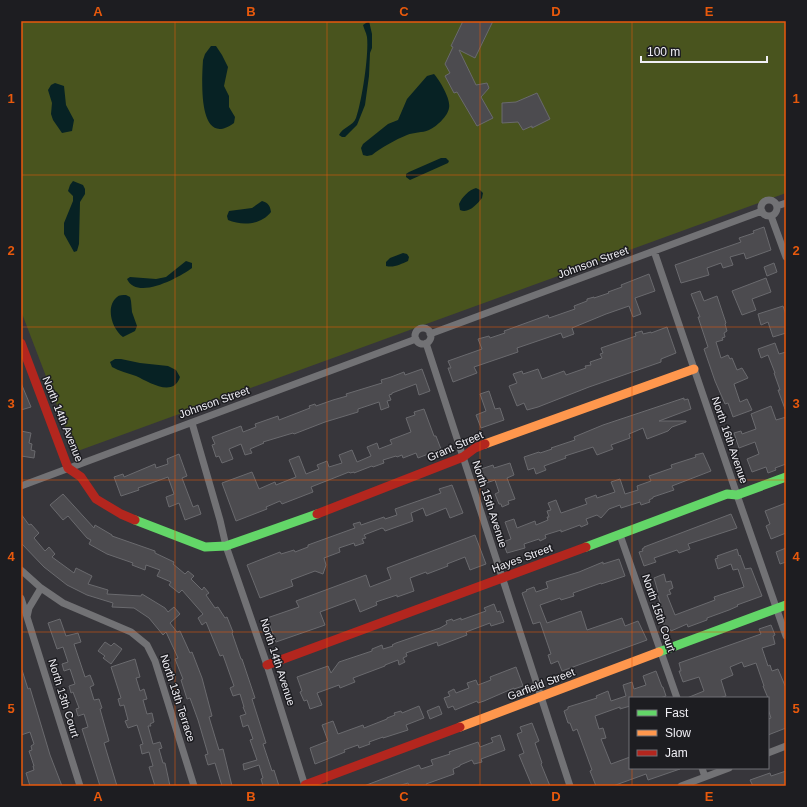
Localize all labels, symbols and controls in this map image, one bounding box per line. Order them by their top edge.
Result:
text: A [93,4,103,19]
text: B [246,4,256,19]
text: C [399,4,409,19]
text: D [551,4,561,19]
text: E [705,4,714,19]
scale bar [641,38,767,64]
text: 100 m [647,45,680,59]
text: 1 [7,91,15,106]
text: 1 [792,91,800,106]
text: 2 [7,243,15,258]
text: 2 [792,243,800,258]
street label: Johnson Street [556,244,630,280]
street label: North 14th Avenue [40,375,86,463]
street label: Johnson Street [177,384,251,420]
street label: North 16th Avenue [710,395,750,485]
text: 3 [7,396,15,411]
text: 3 [792,396,800,411]
street label: Grant Street [425,428,485,464]
street label: North 15th Avenue [470,459,510,549]
street label: Hayes Street [490,541,554,575]
text: 4 [7,549,15,564]
text: 4 [792,549,800,564]
street label: North 15th Court [640,573,678,653]
street label: North 14th Avenue [258,617,298,707]
street label: North 13th Terrace [158,653,198,743]
street label: North 13th Court [46,657,82,739]
street label: Garfield Street [506,666,576,702]
legend [629,697,769,769]
text: 5 [7,701,15,716]
text: 5 [792,701,800,716]
text: Fast [665,706,689,720]
text: Slow [665,726,691,740]
text: Jam [665,746,688,760]
text: A [93,789,103,804]
text: B [246,789,256,804]
text: C [399,789,409,804]
text: D [551,789,561,804]
text: E [705,789,714,804]

